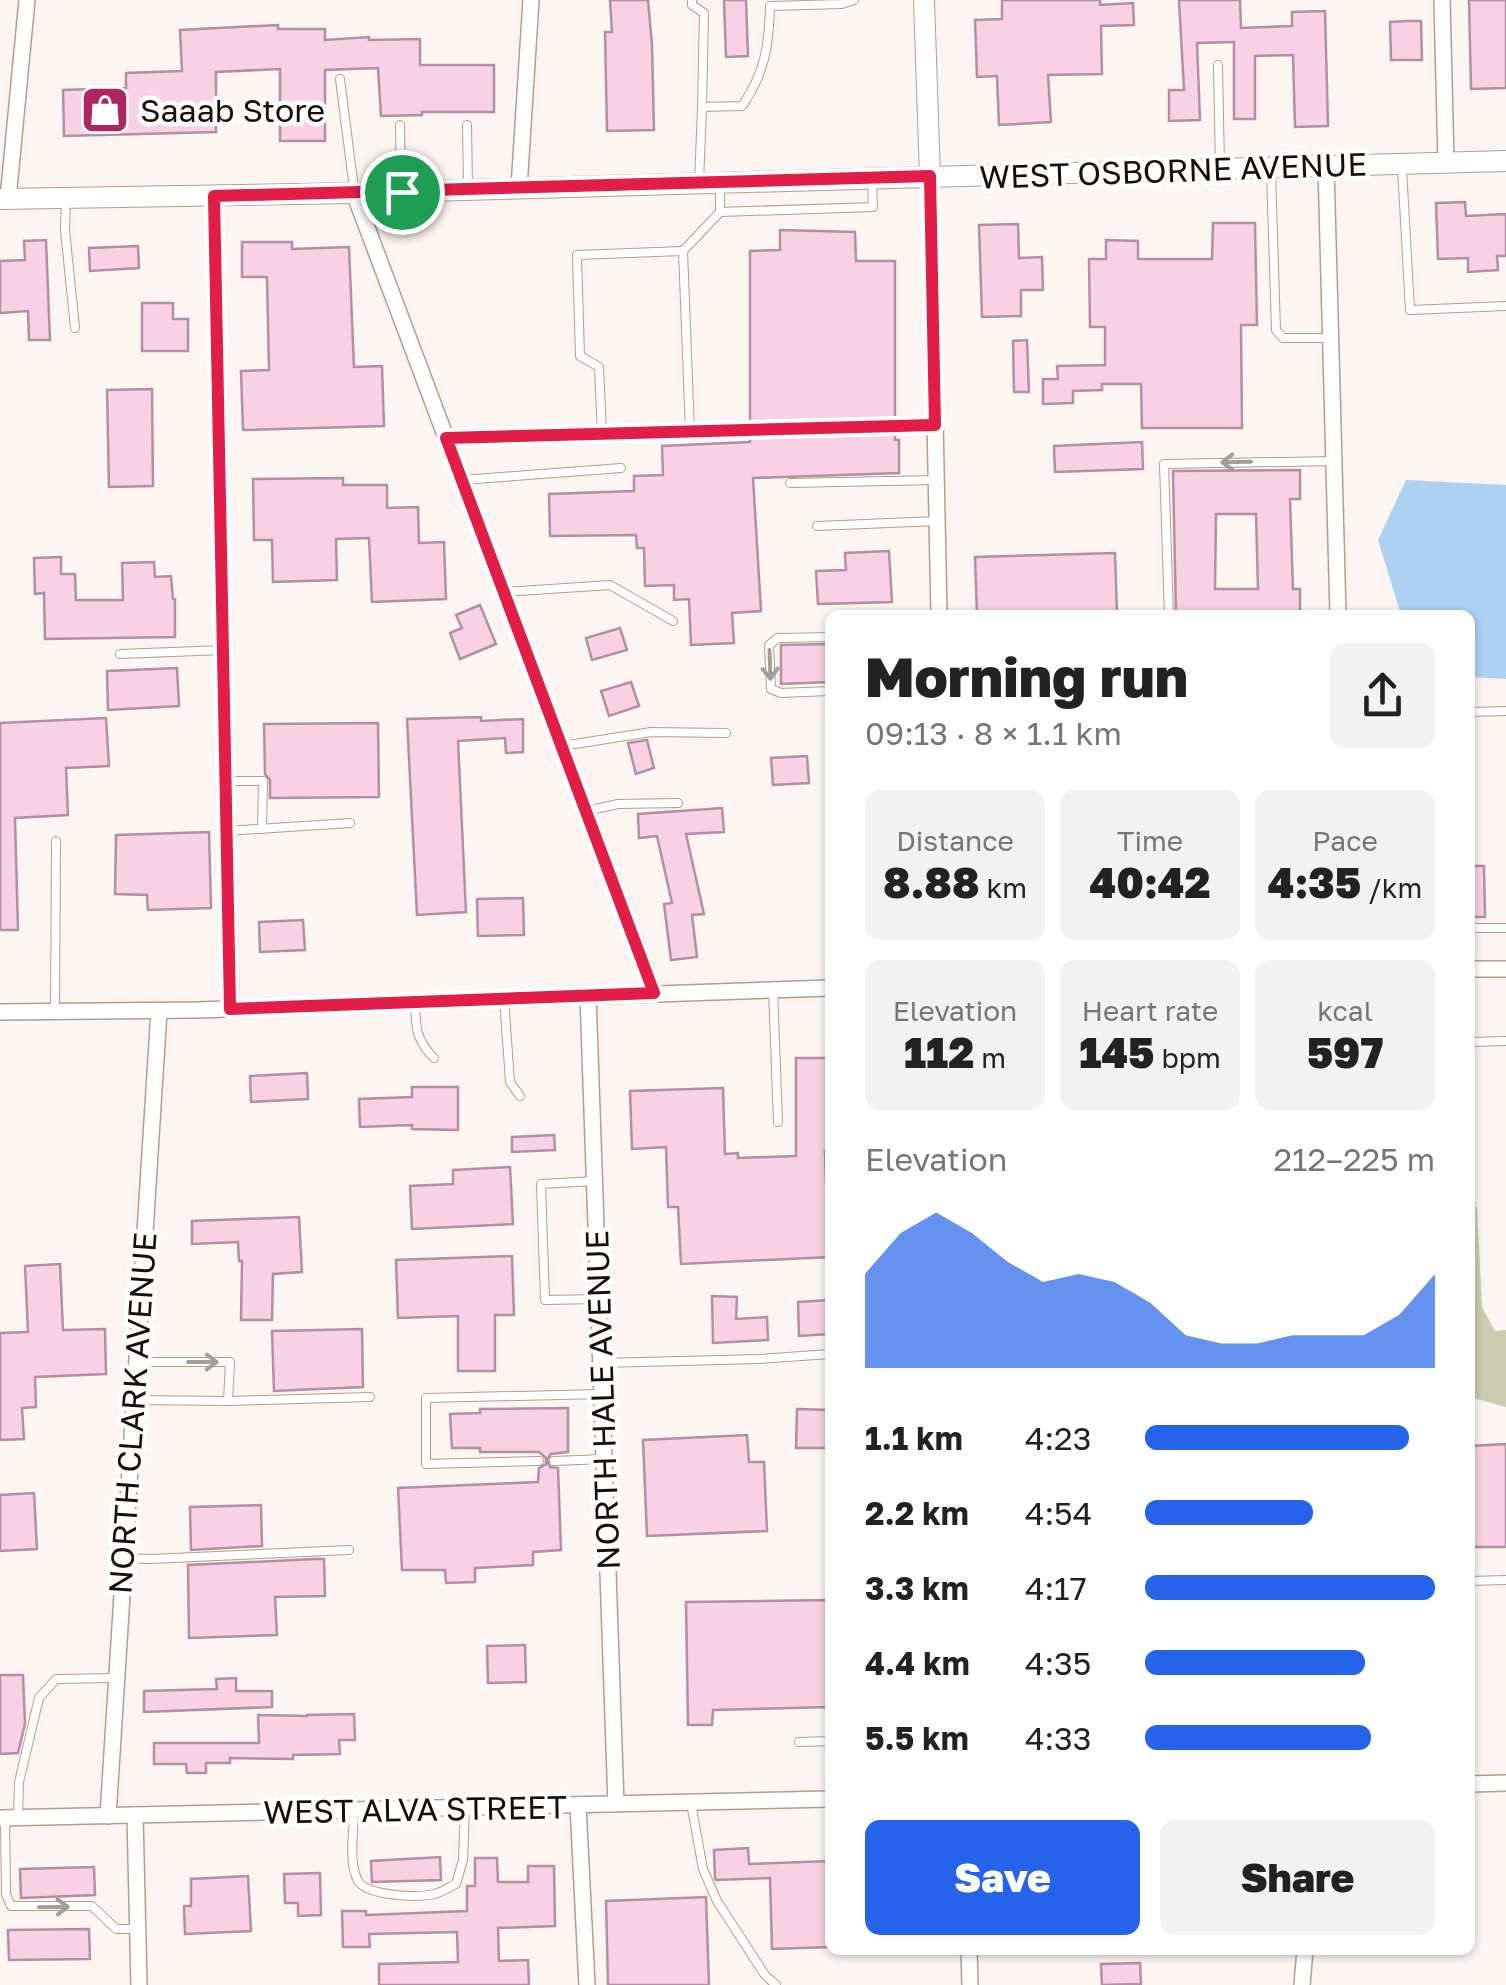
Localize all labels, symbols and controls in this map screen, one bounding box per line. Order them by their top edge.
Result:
shop icon: Saaab Store [79,84,131,136]
place label: Saaab Store [140,91,325,129]
street label: WEST OSBORNE AVENUE [979,144,1367,196]
pin [360,150,445,235]
icon: arrive [375,165,430,220]
one-way arrow [1221,453,1253,472]
text: Morning run [865,643,1188,709]
button: share [1330,643,1435,748]
one-way arrow [760,649,779,681]
text: 09:13 · 8 × 1.1 km [865,714,1122,752]
text: Distance [896,824,1014,857]
text: Time [1117,824,1183,857]
text: Pace [1312,824,1378,857]
text: 8.88 [883,857,979,907]
text: 40:42 [1090,857,1210,907]
text: 4:35 [1268,857,1361,907]
text: km [979,871,1027,904]
text: /km [1361,871,1422,904]
text: Elevation [893,994,1017,1027]
text: Heart rate [1082,994,1218,1027]
text: kcal [1317,994,1373,1027]
text: 112 [904,1027,974,1077]
text: 145 [1079,1027,1155,1077]
text: 597 [1307,1027,1383,1077]
text: m [974,1041,1006,1074]
text: bpm [1155,1041,1221,1074]
text: Elevation [865,1140,1007,1178]
text: 212–225 m [1273,1140,1435,1178]
street label: NORTH HALE AVENUE [577,1230,627,1570]
street label: NORTH CLARK AVENUE [100,1231,164,1595]
one-way arrow [186,1352,218,1372]
text: 1.1 km [865,1419,963,1457]
text: 4:23 [1025,1419,1091,1457]
text: 2.2 km [865,1494,969,1532]
text: 4:54 [1025,1494,1092,1532]
text: 3.3 km [865,1569,969,1607]
text: 4:17 [1025,1569,1087,1607]
text: 4.4 km [865,1644,970,1682]
text: 4:35 [1025,1644,1091,1682]
text: 5.5 km [865,1719,969,1757]
text: 4:33 [1025,1719,1092,1757]
street label: WEST ALVA STREET [263,1787,567,1831]
button: Save [865,1820,1140,1935]
button: Share [1160,1820,1435,1935]
one-way arrow [38,1897,70,1916]

